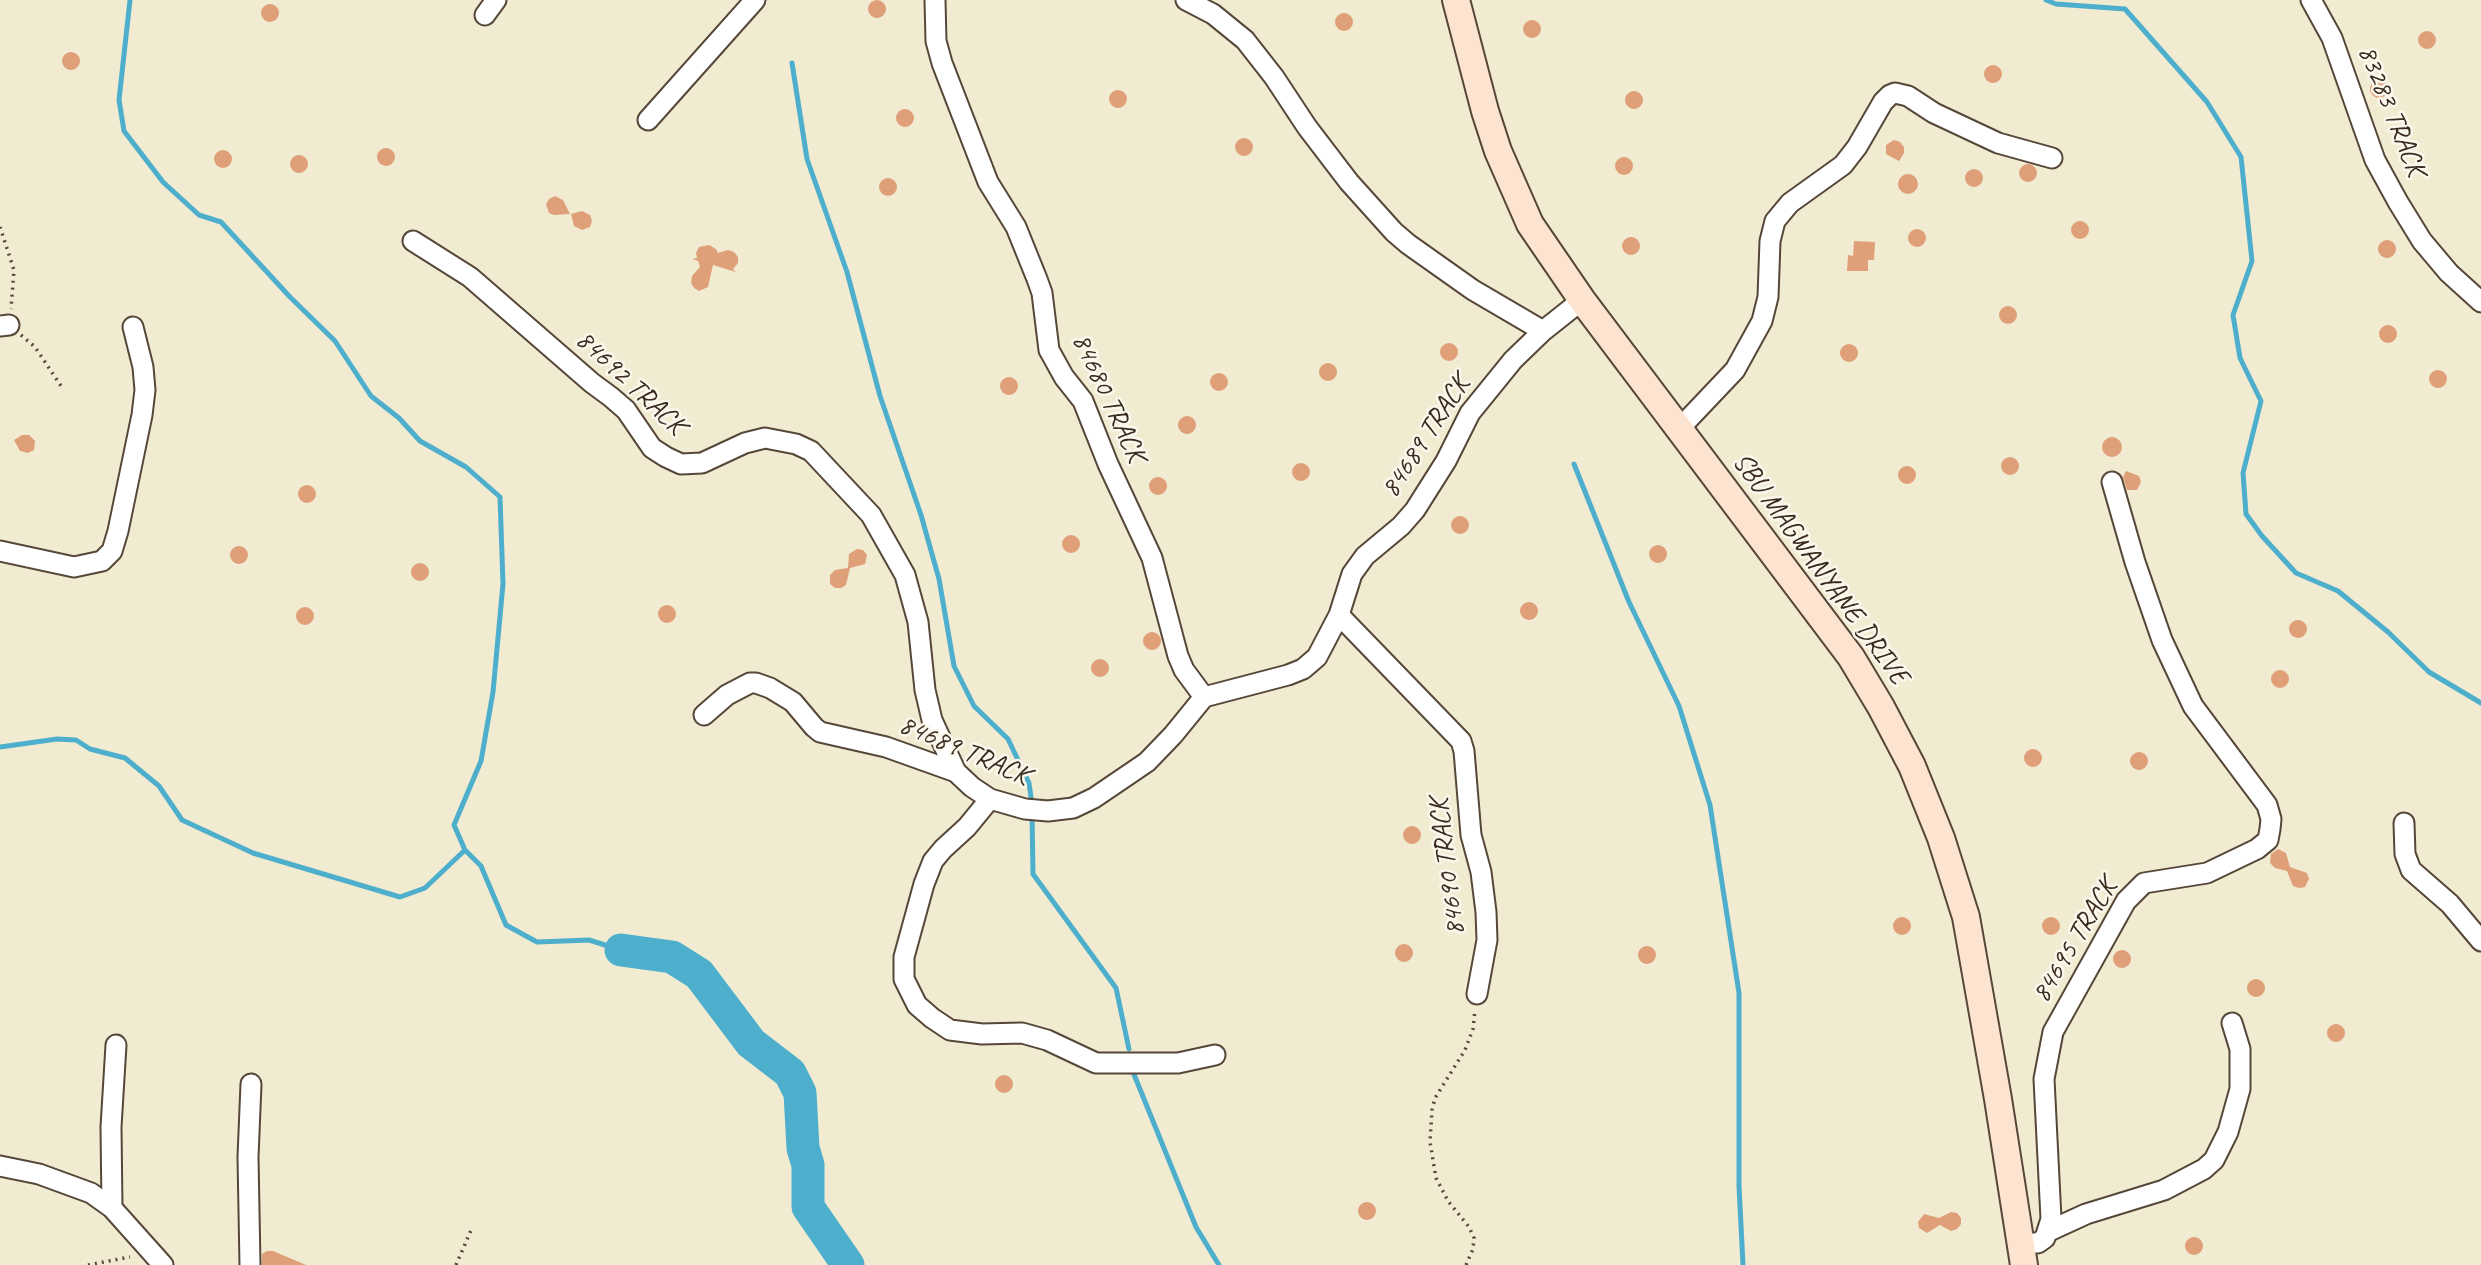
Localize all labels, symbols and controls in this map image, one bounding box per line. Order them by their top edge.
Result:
street label: 83283 TRACK [2350,41,2432,181]
street label: 84692 TRACK [568,324,692,442]
street label: 84680 TRACK [1064,328,1152,468]
street label: 84689 TRACK [1374,370,1478,504]
street label: SBU MAGWANYANE DRIVE [1725,447,1915,691]
street label: 84689 TRACK [894,709,1034,793]
street label: 84690 TRACK [1423,796,1473,938]
street label: 84695 TRACK [2025,873,2125,1009]

